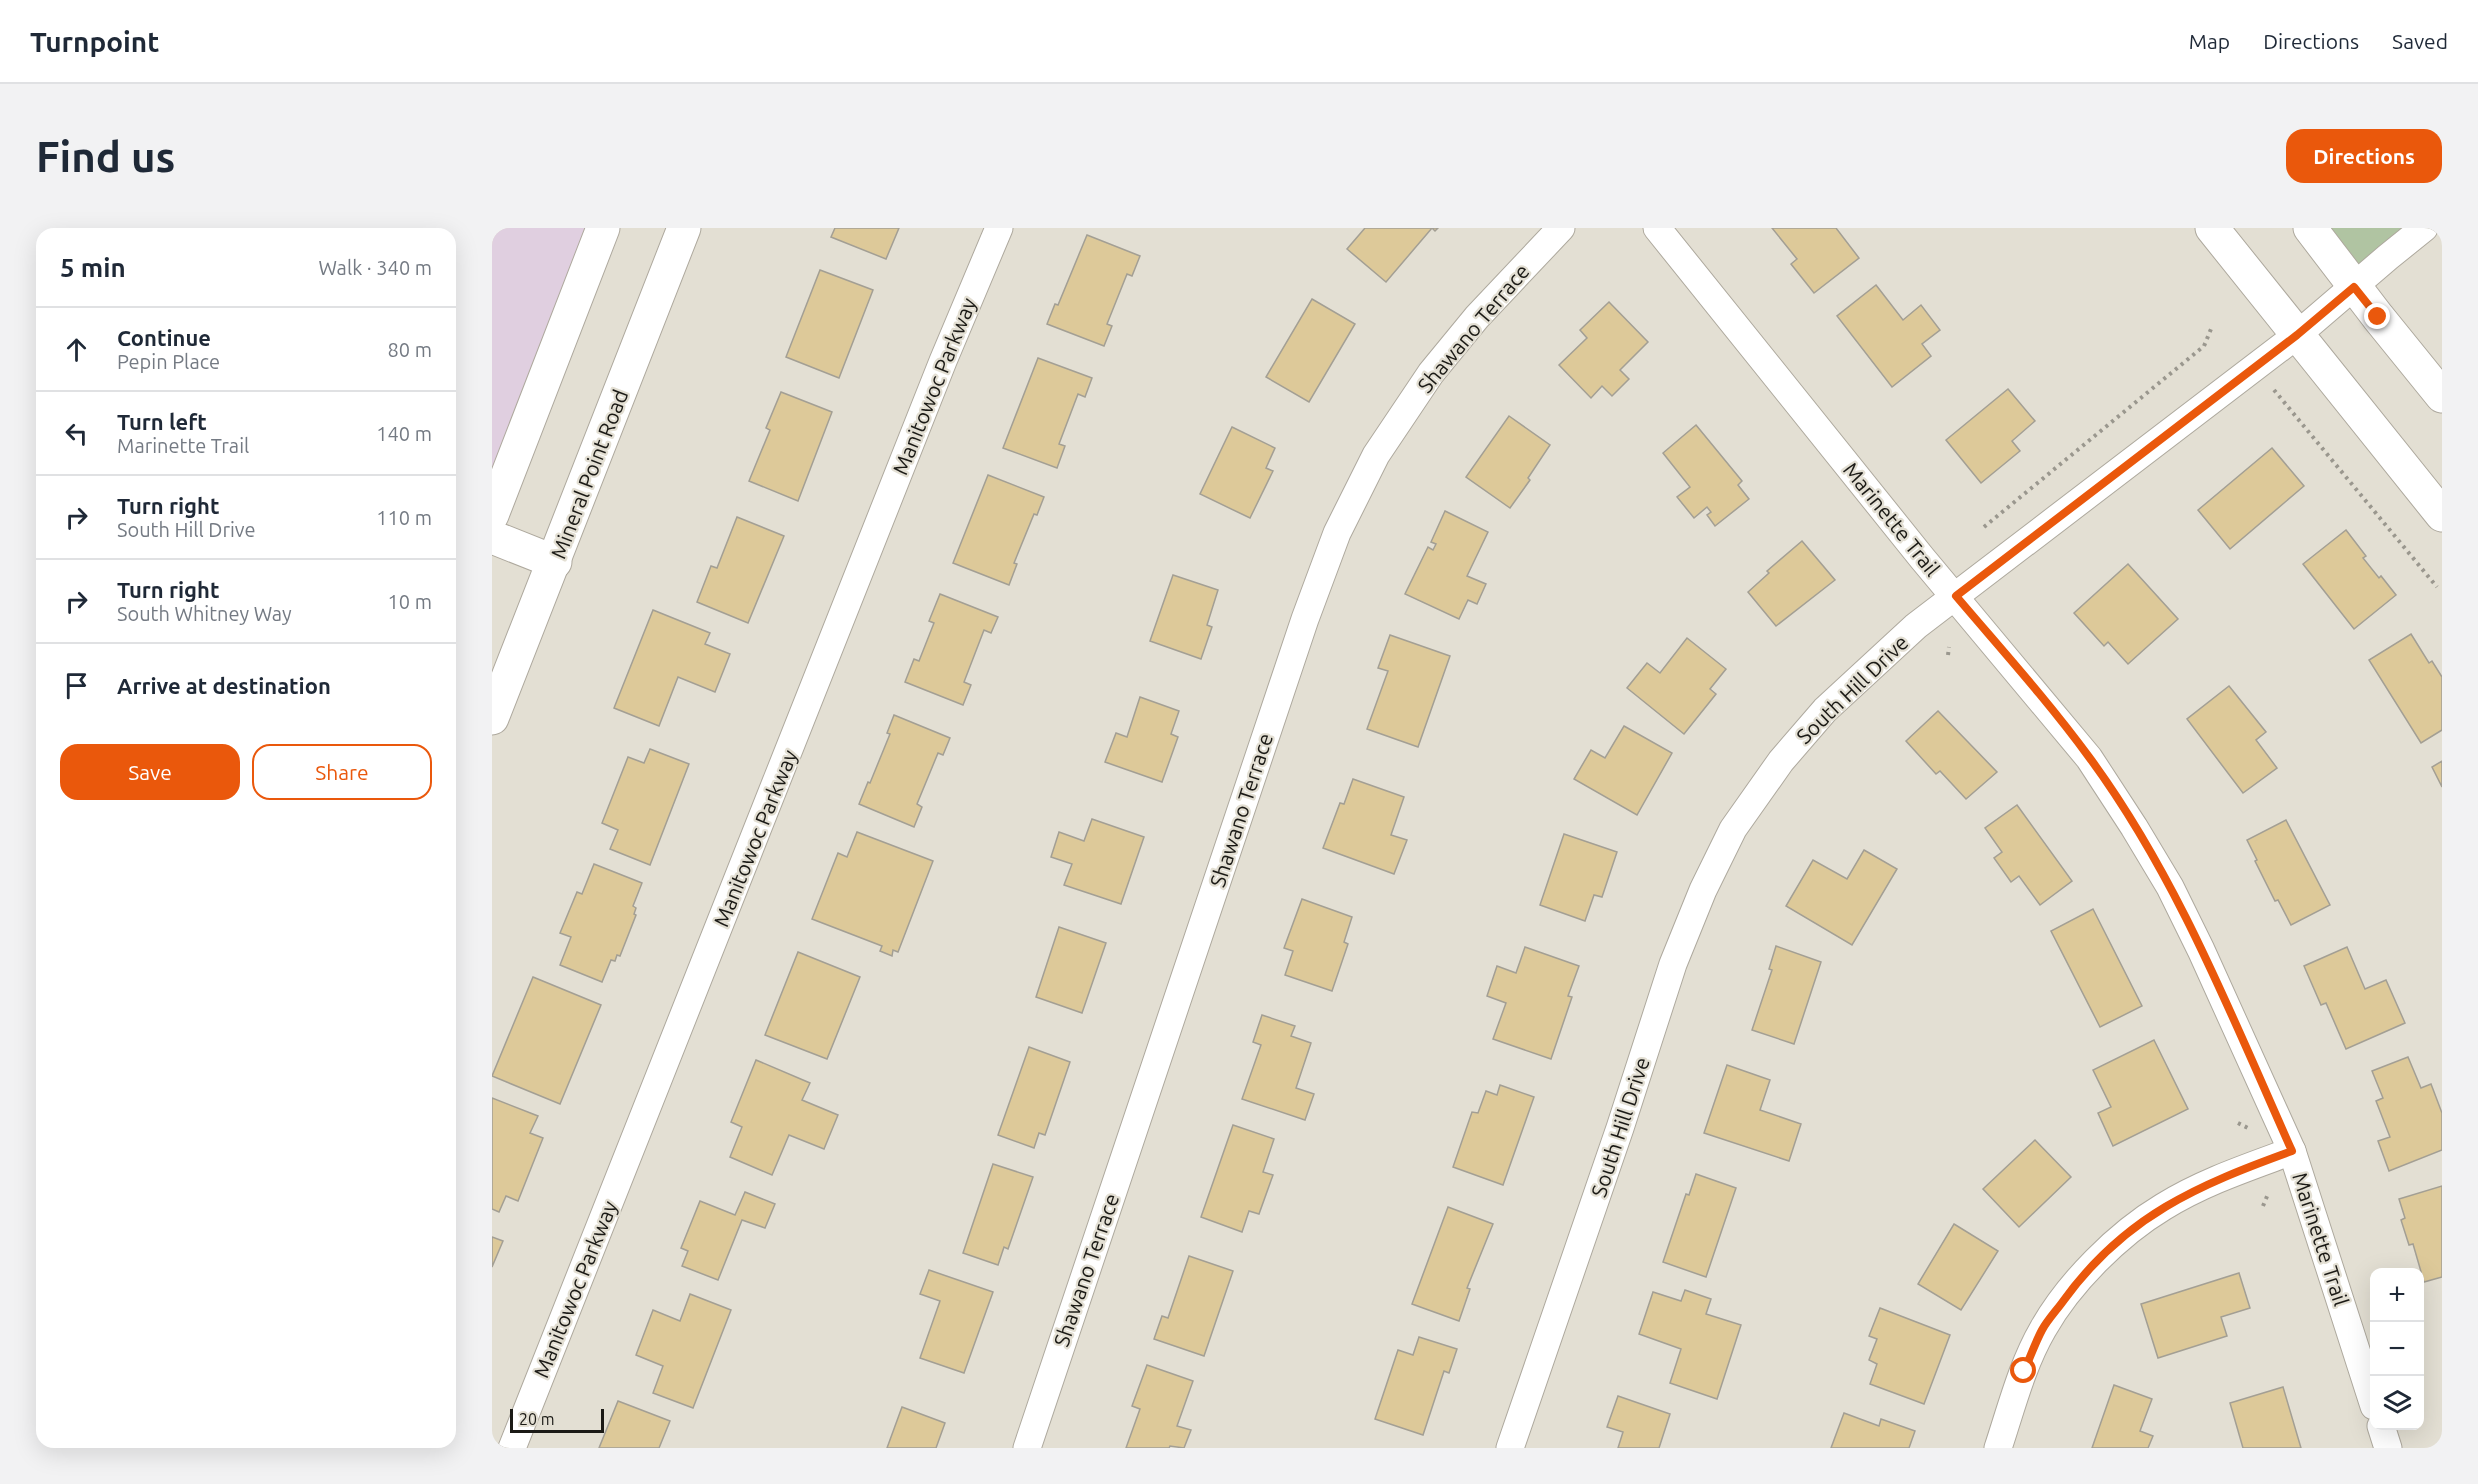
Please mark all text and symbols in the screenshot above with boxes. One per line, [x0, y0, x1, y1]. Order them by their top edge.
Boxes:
text: Turnpoint [30, 26, 159, 57]
text: Map [2189, 29, 2230, 53]
text: Directions [2263, 29, 2359, 53]
text: Saved [2392, 29, 2448, 53]
button: Directions [2286, 129, 2442, 183]
text: Find us [36, 133, 175, 180]
text: 5 min [60, 253, 126, 282]
text: Walk · 340 m [319, 256, 432, 279]
street label: Shawano Terrace [1412, 259, 1534, 397]
street label: Manitowoc Parkway [888, 294, 980, 478]
route end [2364, 303, 2390, 329]
text: Continue [117, 325, 211, 350]
icon: ahead [60, 333, 93, 366]
text: 80 m [388, 338, 432, 361]
text: Pepin Place [117, 350, 220, 373]
street label: Mineral Point Road [546, 386, 632, 562]
text: Turn left [117, 409, 207, 434]
icon: left [60, 417, 93, 450]
text: 140 m [376, 422, 432, 445]
text: Marinette Trail [117, 434, 249, 457]
street label: Marinette Trail [1839, 457, 1945, 581]
text: Turn right [117, 493, 219, 518]
icon: right [60, 501, 93, 534]
text: 110 m [376, 506, 432, 529]
text: South Hill Drive [117, 518, 256, 541]
text: Turn right [117, 577, 219, 602]
icon: right [60, 585, 93, 618]
text: 10 m [388, 590, 432, 613]
text: South Whitney Way [117, 602, 292, 625]
street label: South Hill Drive [1791, 630, 1913, 748]
icon: arrive [60, 669, 93, 702]
text: Arrive at destination [117, 673, 331, 698]
street label: Shawano Terrace [1205, 730, 1277, 890]
button: Save [60, 744, 240, 800]
button: Share [252, 744, 432, 800]
street label: Manitowoc Parkway [709, 746, 801, 930]
street label: South Hill Drive [1586, 1054, 1654, 1200]
street label: Marinette Trail [2288, 1169, 2354, 1309]
street label: Shawano Terrace [1049, 1190, 1123, 1350]
street label: Manitowoc Parkway [529, 1197, 621, 1381]
map controls [2370, 1268, 2424, 1430]
button: + [2370, 1268, 2424, 1322]
button: − [2370, 1322, 2424, 1376]
route start [2010, 1357, 2036, 1383]
button: layers [2370, 1376, 2424, 1430]
scale bar [510, 1406, 604, 1434]
text: 20 m [519, 1410, 555, 1428]

